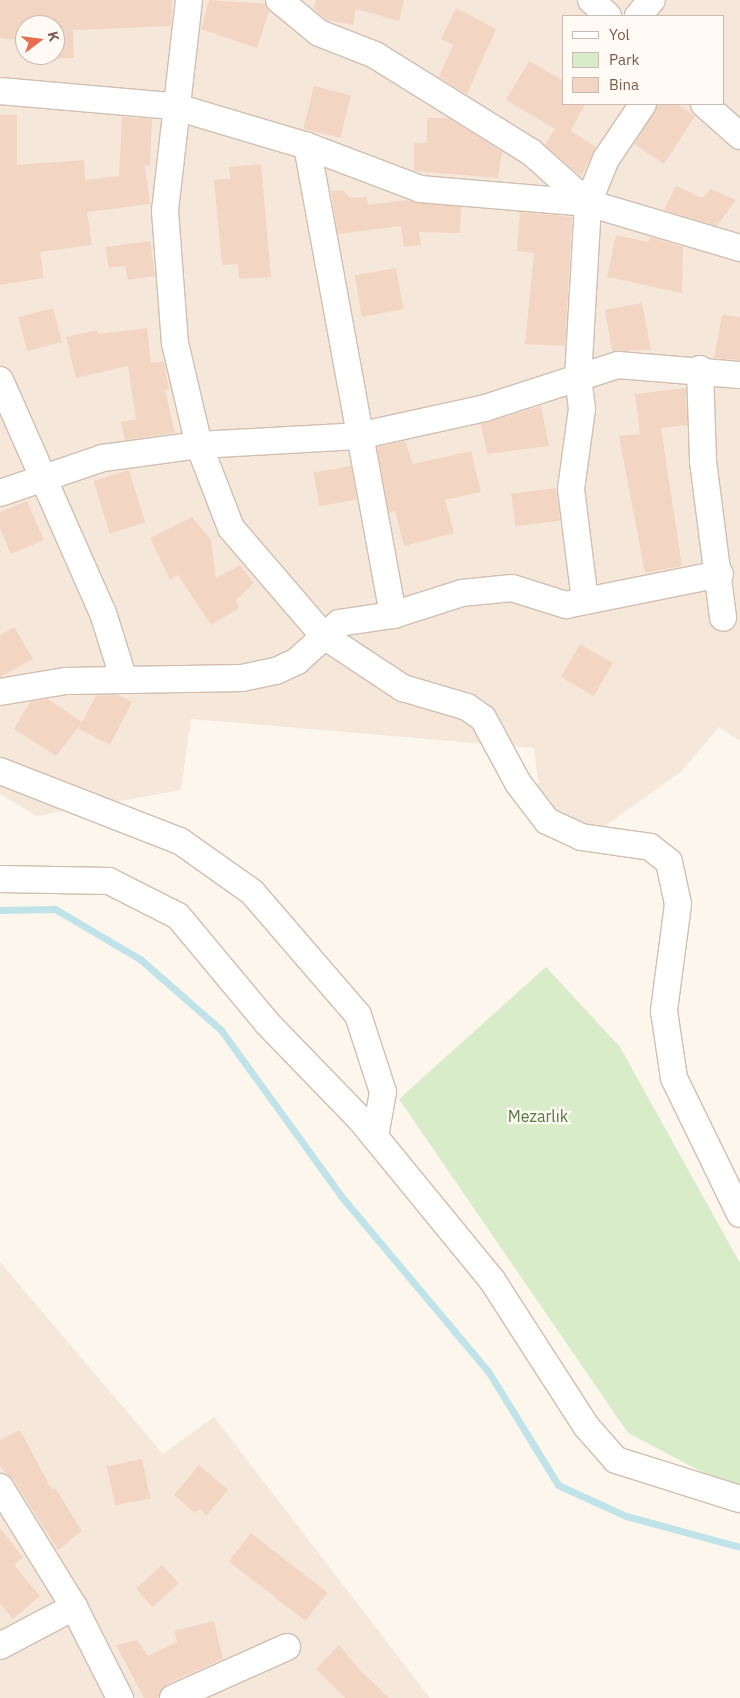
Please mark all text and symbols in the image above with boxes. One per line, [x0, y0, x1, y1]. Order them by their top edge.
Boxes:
north arrow [15, 15, 65, 65]
legend [562, 15, 725, 105]
text: Yol [609, 25, 630, 44]
text: K [44, 29, 63, 43]
text: Park [609, 50, 639, 69]
text: Bina [609, 75, 639, 94]
park label: Mezarlık [508, 1106, 568, 1126]

